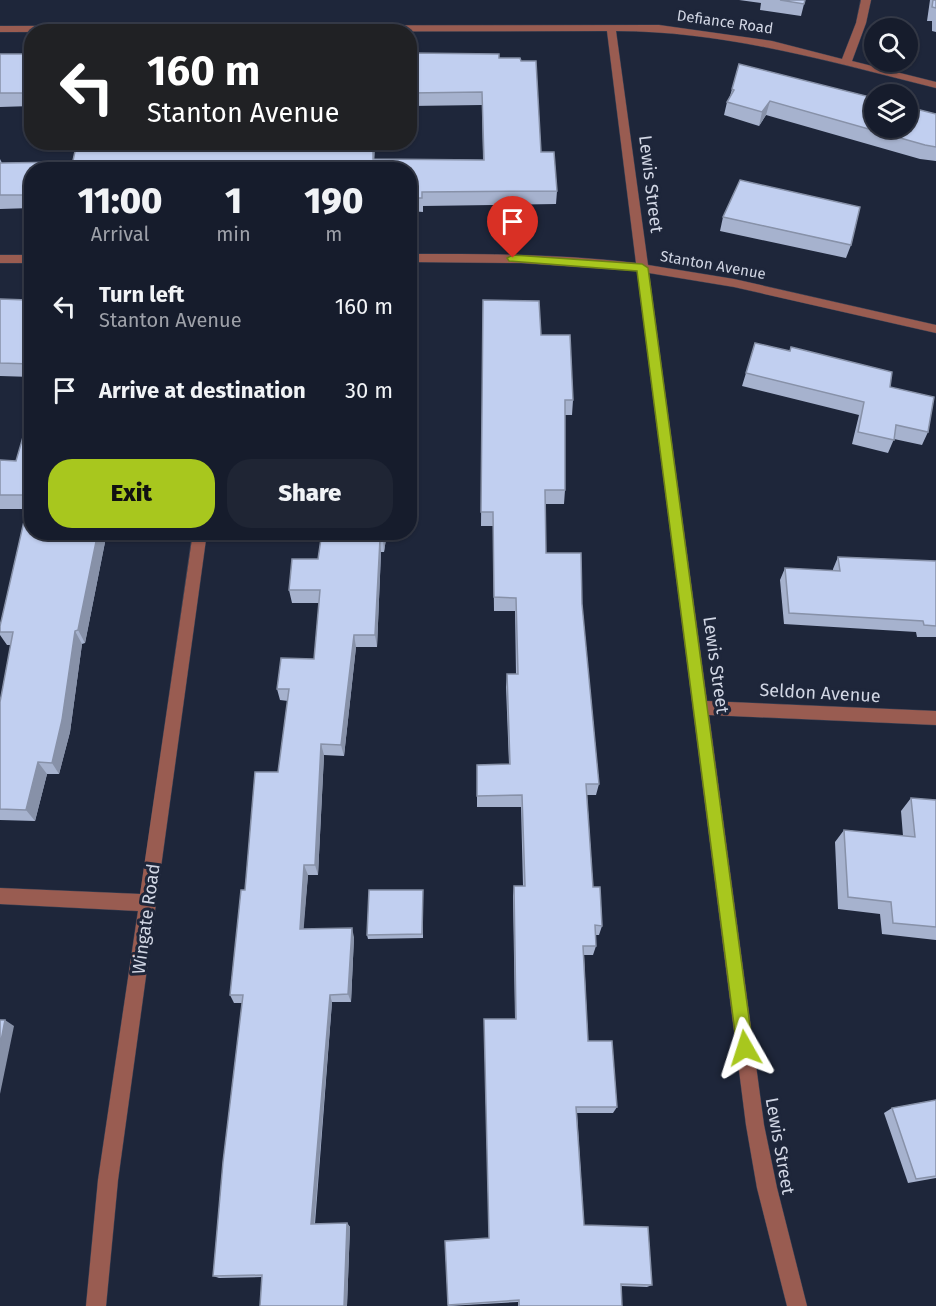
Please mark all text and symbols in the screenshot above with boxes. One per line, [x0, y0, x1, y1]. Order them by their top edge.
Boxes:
street label: Defiance Road [676, 6, 774, 38]
map controls [864, 18, 918, 138]
button: search [864, 18, 918, 72]
text: 160 m [147, 46, 260, 96]
icon: left [48, 48, 126, 126]
button: layers [864, 84, 918, 138]
text: Stanton Avenue [147, 97, 339, 129]
street label: Lewis Street [634, 134, 668, 235]
text: 11:00 [78, 179, 162, 223]
text: 1 [225, 179, 242, 223]
text: 190 [304, 179, 363, 223]
pin [487, 196, 538, 258]
icon: arrive [496, 205, 529, 238]
text: Arrival [91, 222, 149, 246]
text: min [216, 222, 251, 246]
text: m [325, 222, 342, 246]
street label: Stanton Avenue [659, 247, 767, 283]
text: Turn left [99, 281, 184, 308]
icon: left [48, 290, 81, 323]
text: 160 m [335, 293, 393, 320]
text: Stanton Avenue [99, 308, 242, 332]
icon: arrive [48, 374, 81, 407]
text: Arrive at destination [99, 377, 306, 404]
text: 30 m [345, 377, 393, 404]
button: Exit [48, 459, 215, 528]
button: Share [227, 459, 393, 528]
street label: Lewis Street [698, 615, 734, 716]
street label: Seldon Avenue [759, 679, 881, 707]
street label: Wingate Road [127, 862, 165, 976]
position arrow [713, 1016, 777, 1080]
street label: Lewis Street [761, 1096, 799, 1197]

